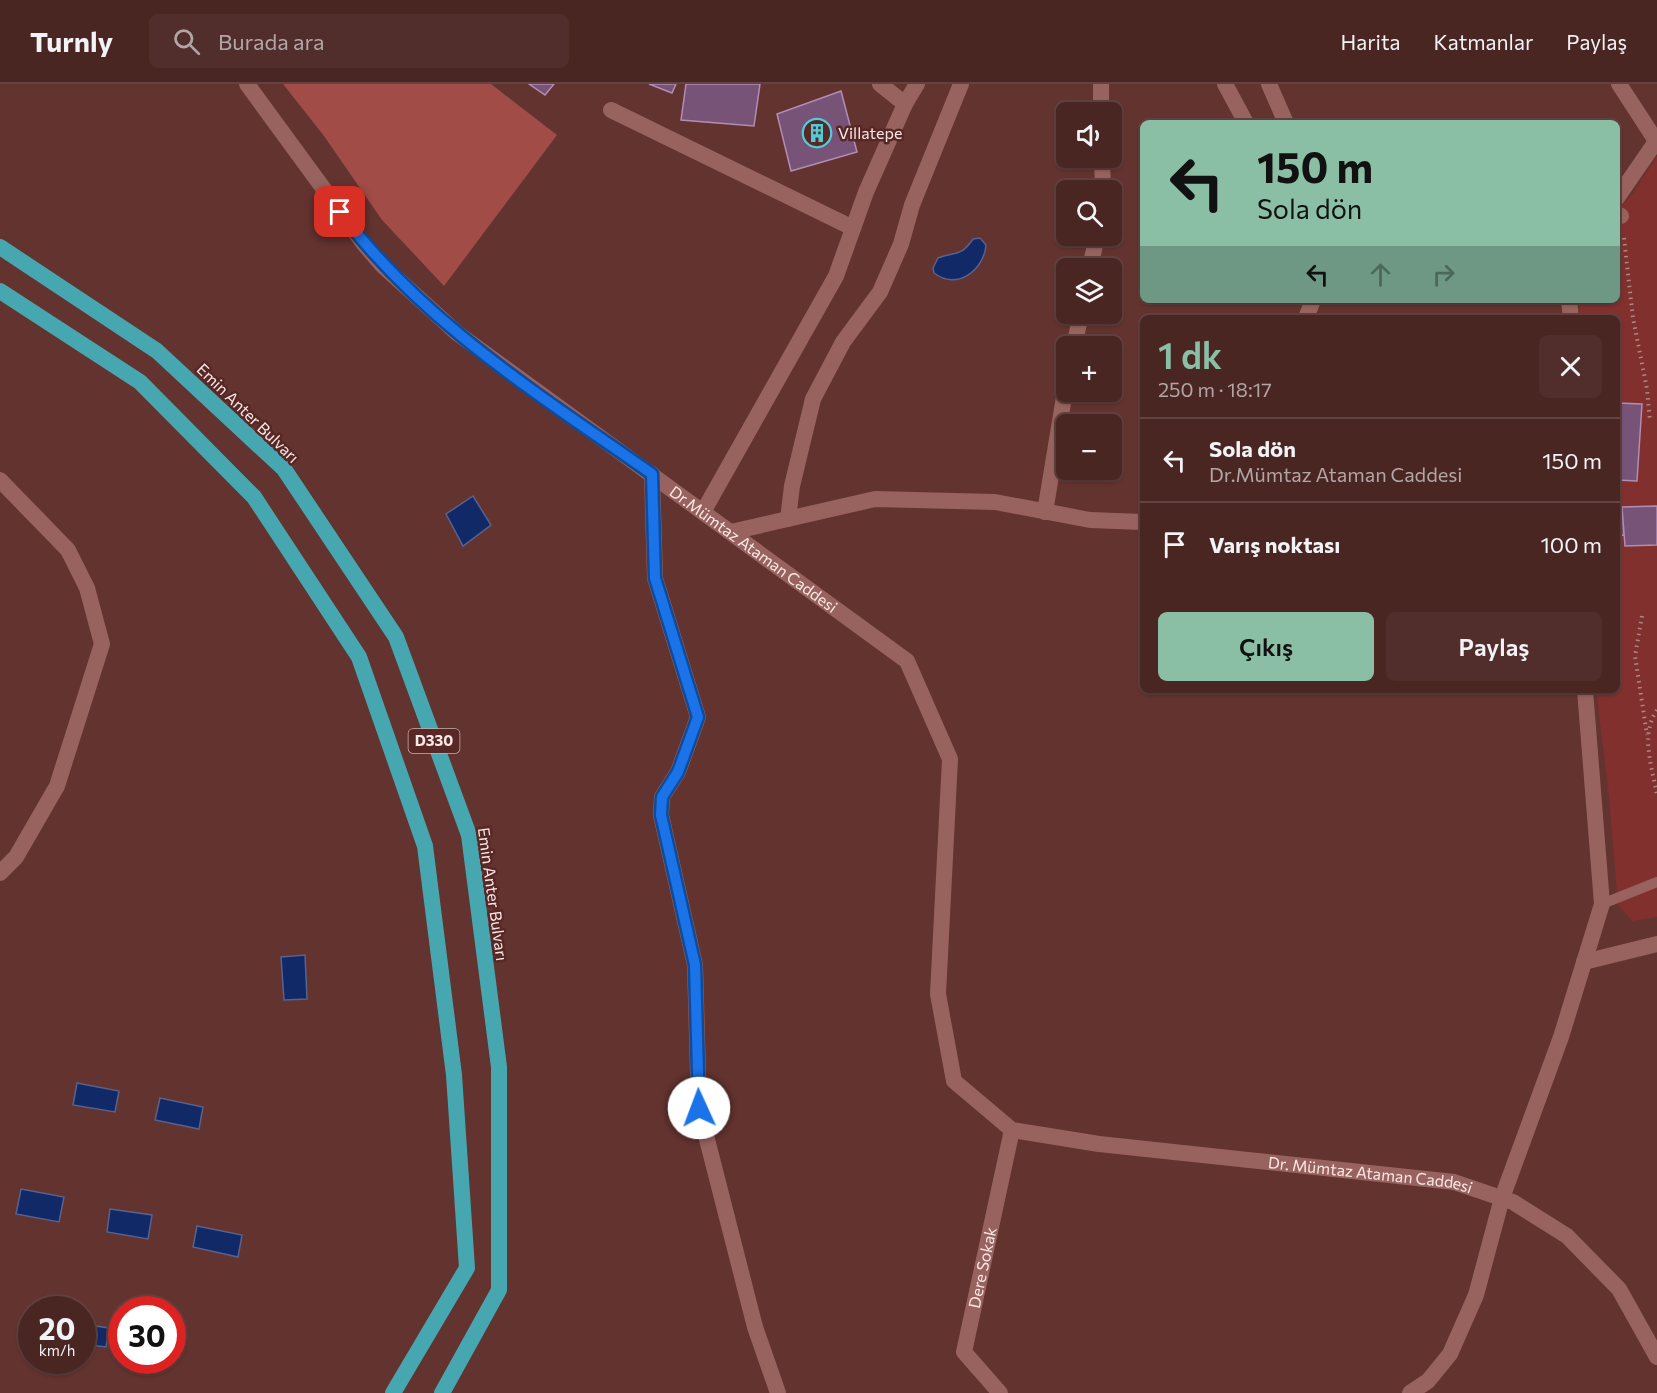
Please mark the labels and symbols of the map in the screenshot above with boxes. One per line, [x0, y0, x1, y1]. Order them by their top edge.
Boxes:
building icon: Villatepe [801, 117, 833, 149]
place label: Villatepe [838, 123, 902, 142]
pin [314, 186, 365, 237]
street label: Emin Anter Bulvarı [193, 359, 303, 466]
street label: Dr.Mümtaz Ataman Caddesi [666, 481, 841, 616]
road number: D330 [408, 729, 460, 753]
street label: Emin Anter Bulvarı [475, 826, 512, 962]
position arrow [667, 1076, 731, 1140]
street label: Dr. Mümtaz Ataman Caddesi [1267, 1152, 1475, 1197]
street label: Dere Sokak [964, 1225, 1000, 1310]
speed limit sign: 30 [108, 1296, 186, 1374]

